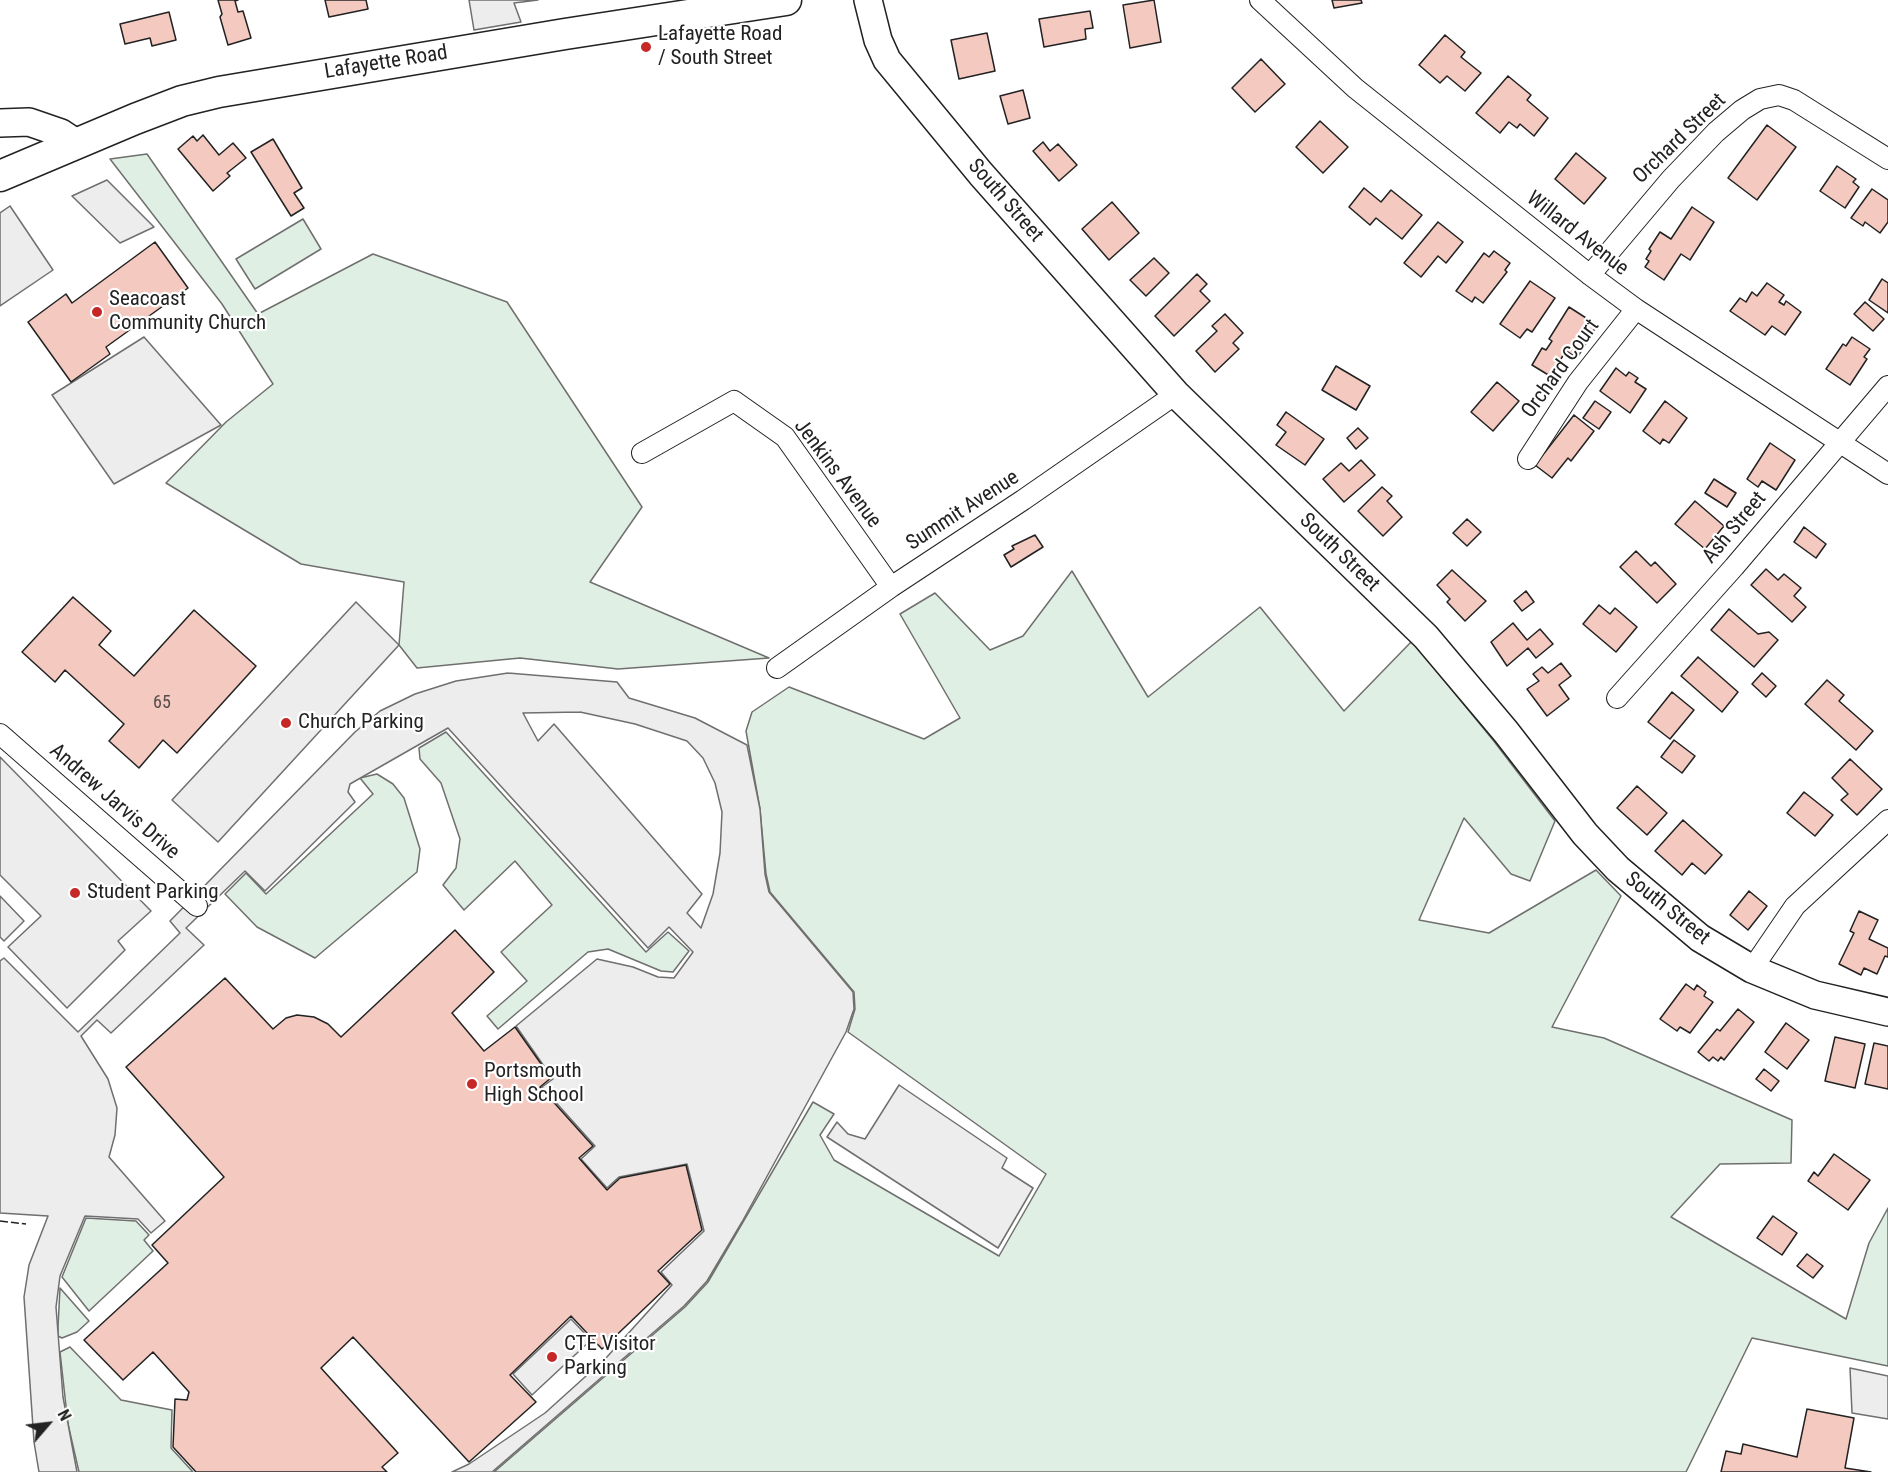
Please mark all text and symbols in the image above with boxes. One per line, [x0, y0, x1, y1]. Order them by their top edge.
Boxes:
place label: Lafayette Road / South Street [658, 22, 782, 72]
marker: Lafayette Road / South Street [639, 40, 653, 54]
street label: Lafayette Road [323, 41, 449, 85]
street label: Orchard Street [1628, 88, 1732, 190]
street label: South Street [962, 154, 1048, 248]
street label: Willard Avenue [1521, 186, 1633, 282]
place label: Seacoast Community Church [109, 287, 266, 337]
marker: Seacoast Community Church [90, 305, 104, 319]
street label: Orchard Court [1517, 315, 1605, 423]
street label: Jenkins Avenue [788, 415, 886, 533]
street label: Summit Avenue [902, 465, 1024, 557]
street label: Ash Street [1698, 487, 1772, 569]
street label: South Street [1294, 509, 1384, 597]
house number: 65 [153, 692, 171, 714]
place label: Church Parking [298, 710, 424, 736]
marker: Church Parking [279, 716, 293, 730]
street label: Andrew Jarvis Drive [44, 739, 184, 865]
street label: South Street [1619, 867, 1715, 951]
place label: Student Parking [87, 880, 219, 906]
marker: Student Parking [68, 886, 82, 900]
place label: Portsmouth High School [484, 1059, 584, 1109]
marker: Portsmouth High School [465, 1077, 479, 1091]
place label: CTE Visitor Parking [564, 1332, 656, 1382]
marker: CTE Visitor Parking [545, 1350, 559, 1364]
north arrow [18, 1394, 78, 1454]
text: N [54, 1407, 75, 1424]

